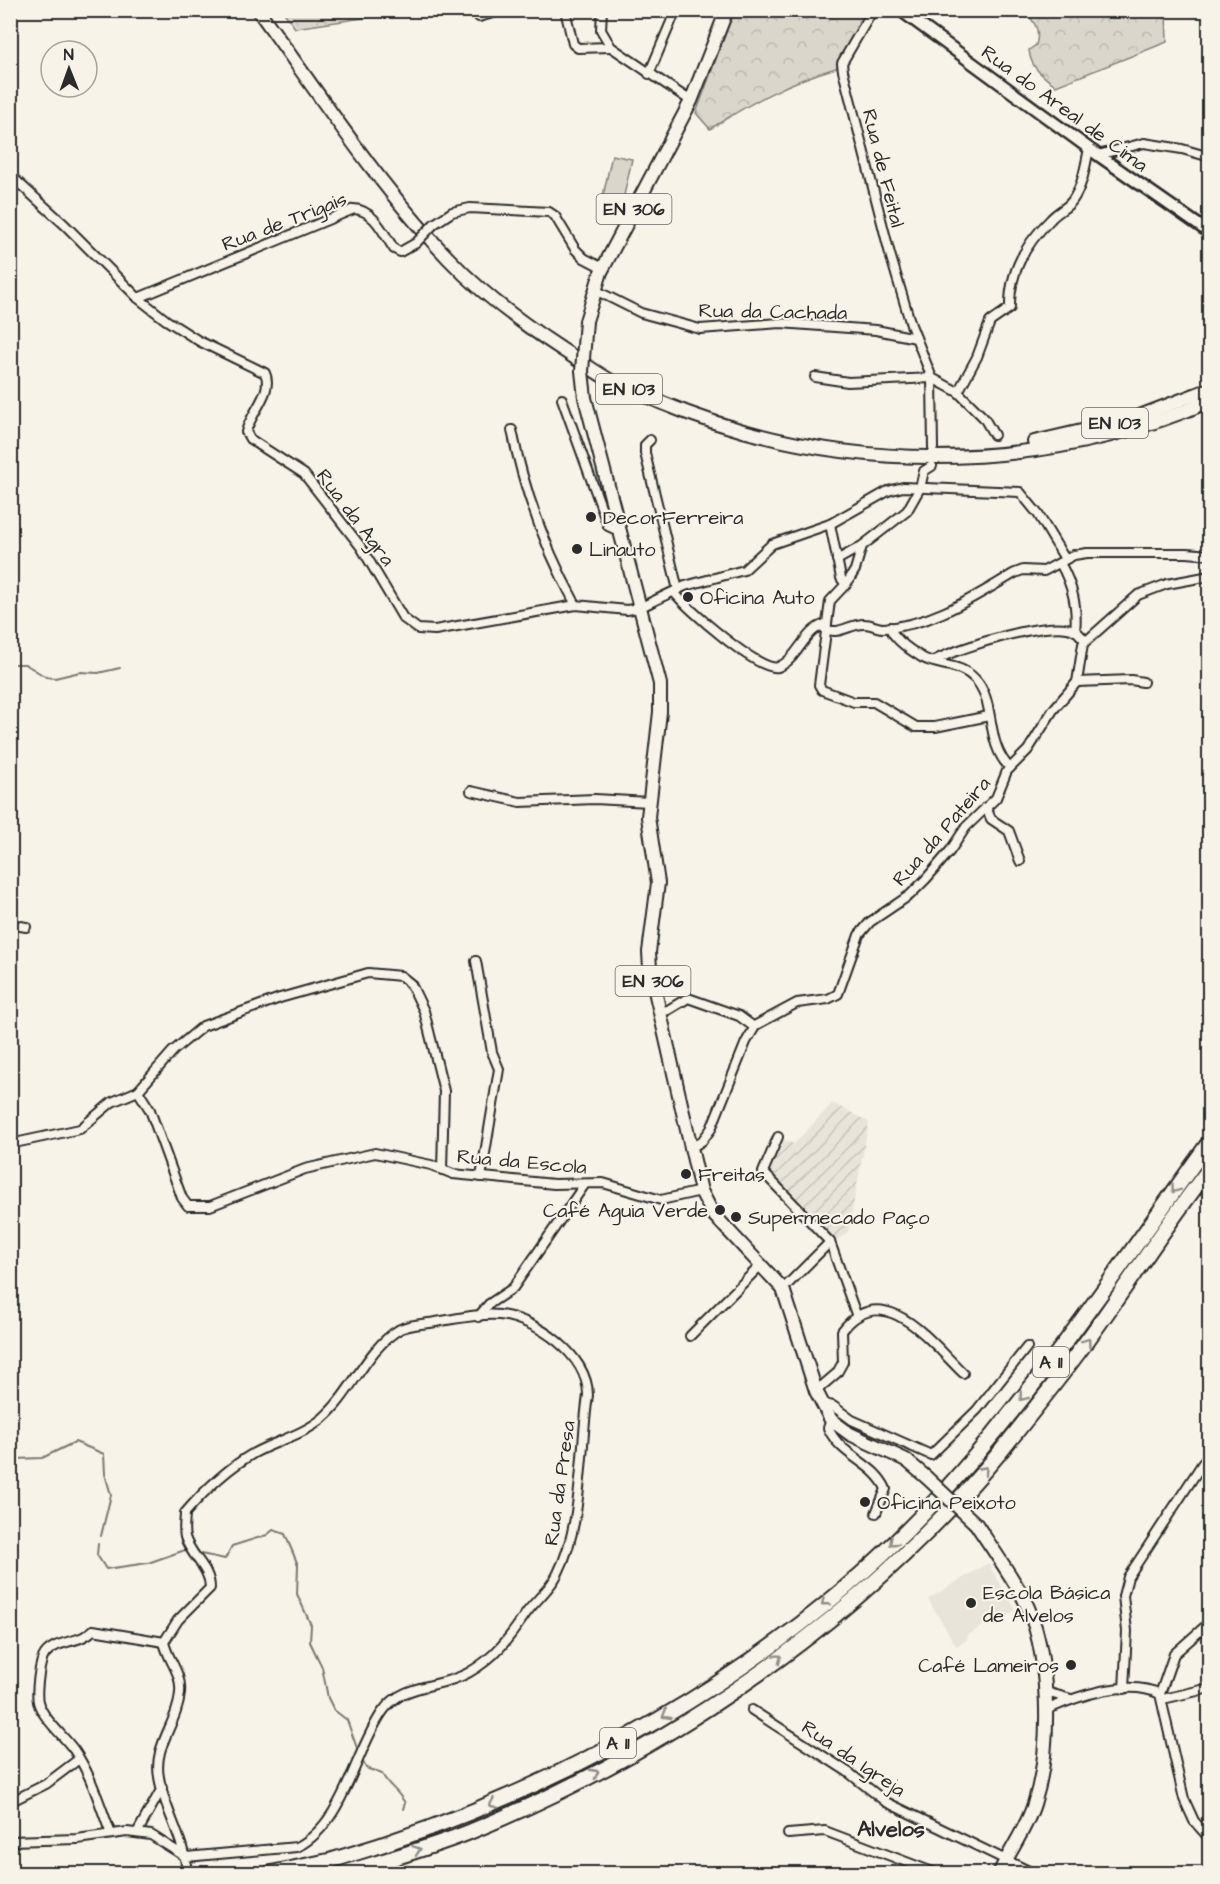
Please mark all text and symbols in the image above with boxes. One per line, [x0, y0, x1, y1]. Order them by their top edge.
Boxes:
north arrow [39, 39, 99, 99]
street label: Rua do Areal de Cima [975, 39, 1154, 179]
text: N [64, 44, 74, 66]
street label: Rua de Feital [855, 106, 911, 230]
street label: Rua de Trigais [218, 185, 351, 260]
road number: EN 306 [596, 194, 672, 224]
street label: Rua da Cachada [698, 297, 847, 327]
road number: EN 103 [596, 374, 662, 404]
road number: EN 103 [1082, 408, 1148, 438]
street label: Rua da Agra [309, 463, 401, 573]
place label: DecorFerreira [603, 504, 744, 532]
marker: DecorFerreira [584, 510, 598, 524]
place label: Linauto [589, 536, 656, 564]
marker: Linauto [570, 542, 584, 556]
place label: Oficina Auto [700, 584, 814, 612]
marker: Oficina Auto [681, 590, 695, 604]
street label: Rua da Pateira [886, 771, 997, 893]
road number: EN 306 [616, 966, 690, 996]
street label: Rua da Escola [456, 1142, 588, 1182]
place label: Freitas [698, 1161, 765, 1189]
marker: Freitas [679, 1167, 693, 1181]
one-way arrow [1172, 1182, 1183, 1193]
place label: Café Aguia Verde [543, 1197, 708, 1226]
marker: Café Aguia Verde [713, 1203, 727, 1217]
place label: Supermecado Paço [748, 1204, 930, 1232]
marker: Supermecado Paço [729, 1210, 743, 1224]
one-way arrow [1079, 1337, 1090, 1348]
road number: A 11 [1033, 1347, 1069, 1377]
one-way arrow [1020, 1390, 1031, 1401]
street label: Rua da Presa [537, 1419, 583, 1547]
one-way arrow [976, 1466, 987, 1477]
place label: Oficina Peixoto [877, 1489, 1016, 1517]
marker: Oficina Peixoto [858, 1495, 872, 1509]
one-way arrow [889, 1535, 900, 1546]
place label: Escola Básica de Alvelos [983, 1579, 1110, 1630]
one-way arrow [821, 1595, 832, 1606]
marker: Escola Básica de Alvelos [964, 1596, 978, 1610]
place label: Café Lameiros [918, 1652, 1059, 1680]
one-way arrow [771, 1654, 782, 1665]
marker: Café Lameiros [1064, 1658, 1078, 1672]
one-way arrow [662, 1707, 672, 1719]
street label: Rua da Igreja [795, 1714, 911, 1805]
road number: A 11 [600, 1728, 636, 1758]
one-way arrow [589, 1768, 600, 1780]
one-way arrow [488, 1797, 499, 1809]
district label: Alvelos [857, 1814, 925, 1845]
one-way arrow [411, 1845, 422, 1857]

